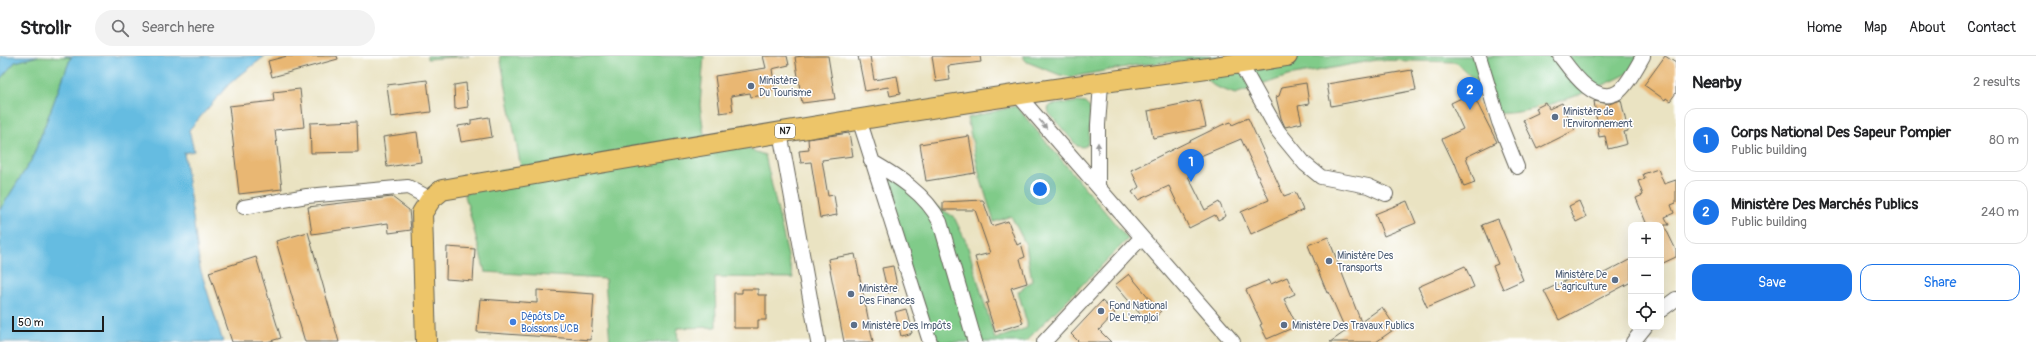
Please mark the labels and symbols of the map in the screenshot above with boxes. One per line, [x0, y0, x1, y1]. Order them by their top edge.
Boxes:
place label: Ministère Du Tourisme [759, 75, 811, 99]
pin: 2 [1457, 77, 1483, 110]
marker: Ministère Du Tourisme [746, 81, 756, 91]
place label: Ministère de l'Environnement [1563, 106, 1633, 130]
marker: Ministère de l'Environnement [1550, 112, 1560, 122]
one-way arrow [1038, 119, 1047, 129]
road number: N7 [775, 124, 795, 138]
one-way arrow [1095, 141, 1101, 154]
pin: 1 [1178, 149, 1204, 182]
your location [1030, 179, 1050, 199]
place label: Ministère Des Transports [1337, 250, 1394, 274]
marker: Ministère Des Transports [1324, 256, 1334, 266]
place label: Ministère De L'agriculture [1555, 269, 1607, 293]
marker: Ministère De L'agriculture [1610, 275, 1620, 285]
place label: Ministère Des Finances [859, 283, 915, 307]
marker: Ministère Des Finances [846, 289, 856, 299]
place label: Fond National De L'emploi [1109, 300, 1167, 324]
marker: Fond National De L'emploi [1096, 306, 1106, 316]
place label: Dépôts De Boissons UCB [521, 311, 579, 335]
scale bar [12, 314, 104, 333]
marker: Dépôts De Boissons UCB [508, 317, 518, 327]
marker: Ministère Des Impôts [849, 320, 859, 330]
place label: Ministère Des Impôts [862, 320, 951, 332]
marker: Ministère Des Travaux Publics [1279, 320, 1289, 330]
place label: Ministère Des Travaux Publics [1292, 320, 1415, 332]

